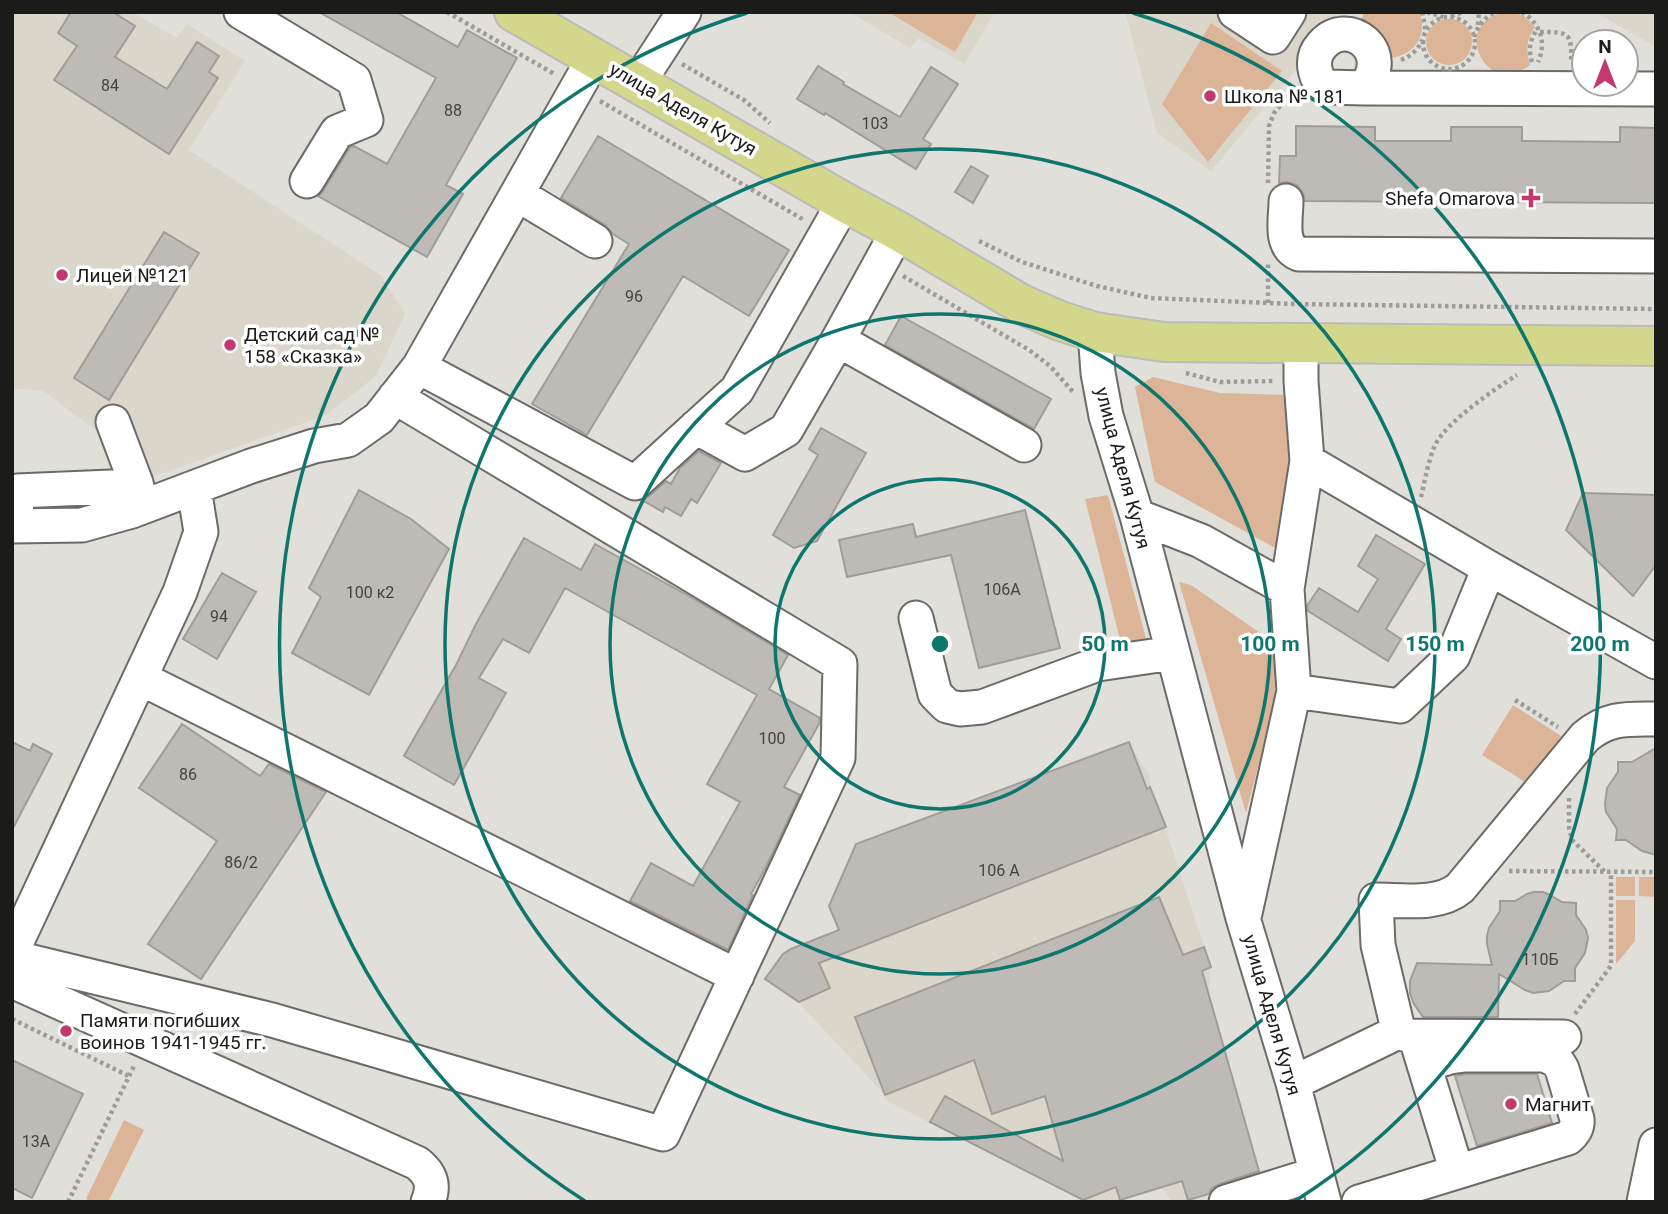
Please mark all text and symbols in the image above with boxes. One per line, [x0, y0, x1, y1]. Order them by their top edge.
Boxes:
north arrow [1570, 28, 1640, 98]
text: N [1598, 35, 1612, 58]
street label: улица Аделя Кутуя [605, 57, 761, 161]
house number: 84 [101, 76, 119, 95]
place label: Школа № 181 [1224, 85, 1345, 108]
marker: Школа № 181 [1202, 88, 1218, 104]
house number: 88 [444, 101, 462, 120]
house number: 103 [862, 114, 888, 133]
place label: Shefa Omarova [1385, 187, 1515, 210]
marker: Shefa Omarova [1521, 188, 1541, 208]
place label: Лицей №121 [76, 264, 189, 287]
marker: Лицей №121 [54, 267, 70, 283]
house number: 96 [625, 287, 643, 306]
place label: Детский сад № 158 «Сказка» [244, 323, 380, 368]
marker: Детский сад № 158 «Сказка» [222, 337, 238, 353]
street label: улица Аделя Кутуя [1090, 385, 1156, 551]
house number: 106А [983, 580, 1021, 599]
house number: 100 к2 [346, 583, 394, 602]
house number: 94 [210, 607, 228, 626]
centre of rings [928, 632, 952, 656]
text: 50 m [1081, 632, 1129, 656]
text: 100 m [1240, 632, 1300, 656]
text: 150 m [1405, 632, 1465, 656]
text: 200 m [1570, 632, 1630, 656]
house number: 100 [759, 729, 785, 748]
house number: 86 [179, 765, 197, 784]
house number: 86/2 [224, 853, 258, 872]
house number: 106 А [978, 861, 1020, 880]
street label: улица Аделя Кутуя [1238, 932, 1306, 1098]
house number: 110Б [1521, 950, 1559, 969]
place label: Памяти погибших воинов 1941-1945 гг. [80, 1009, 266, 1054]
marker: Памяти погибших воинов 1941-1945 гг. [58, 1023, 74, 1039]
place label: Магнит [1525, 1093, 1591, 1116]
marker: Магнит [1503, 1096, 1519, 1112]
house number: 13А [22, 1132, 51, 1151]

